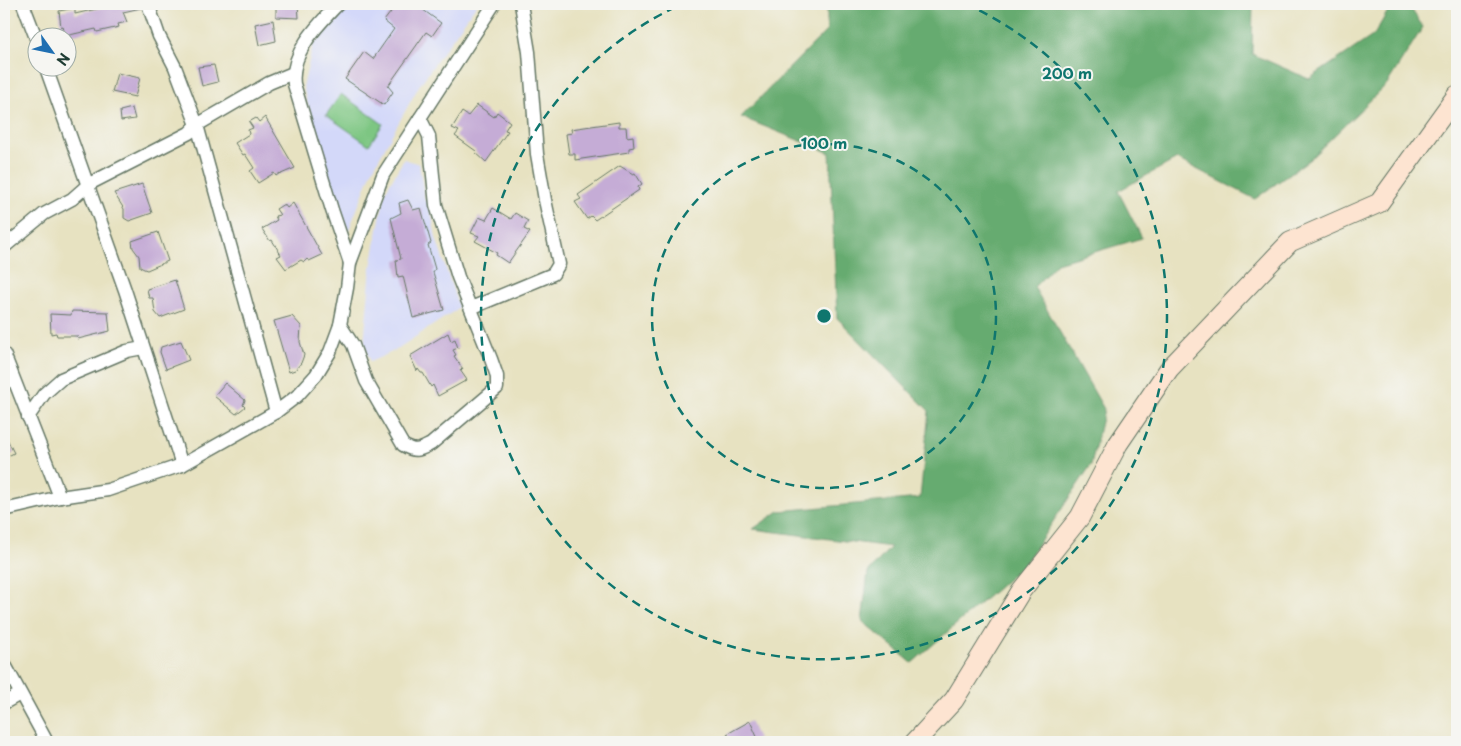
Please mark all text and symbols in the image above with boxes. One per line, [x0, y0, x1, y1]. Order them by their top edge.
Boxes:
north arrow [28, 28, 78, 78]
text: N [51, 49, 75, 70]
text: 200 m [1042, 61, 1092, 84]
text: 100 m [801, 131, 847, 154]
centre of rings [815, 307, 833, 325]

